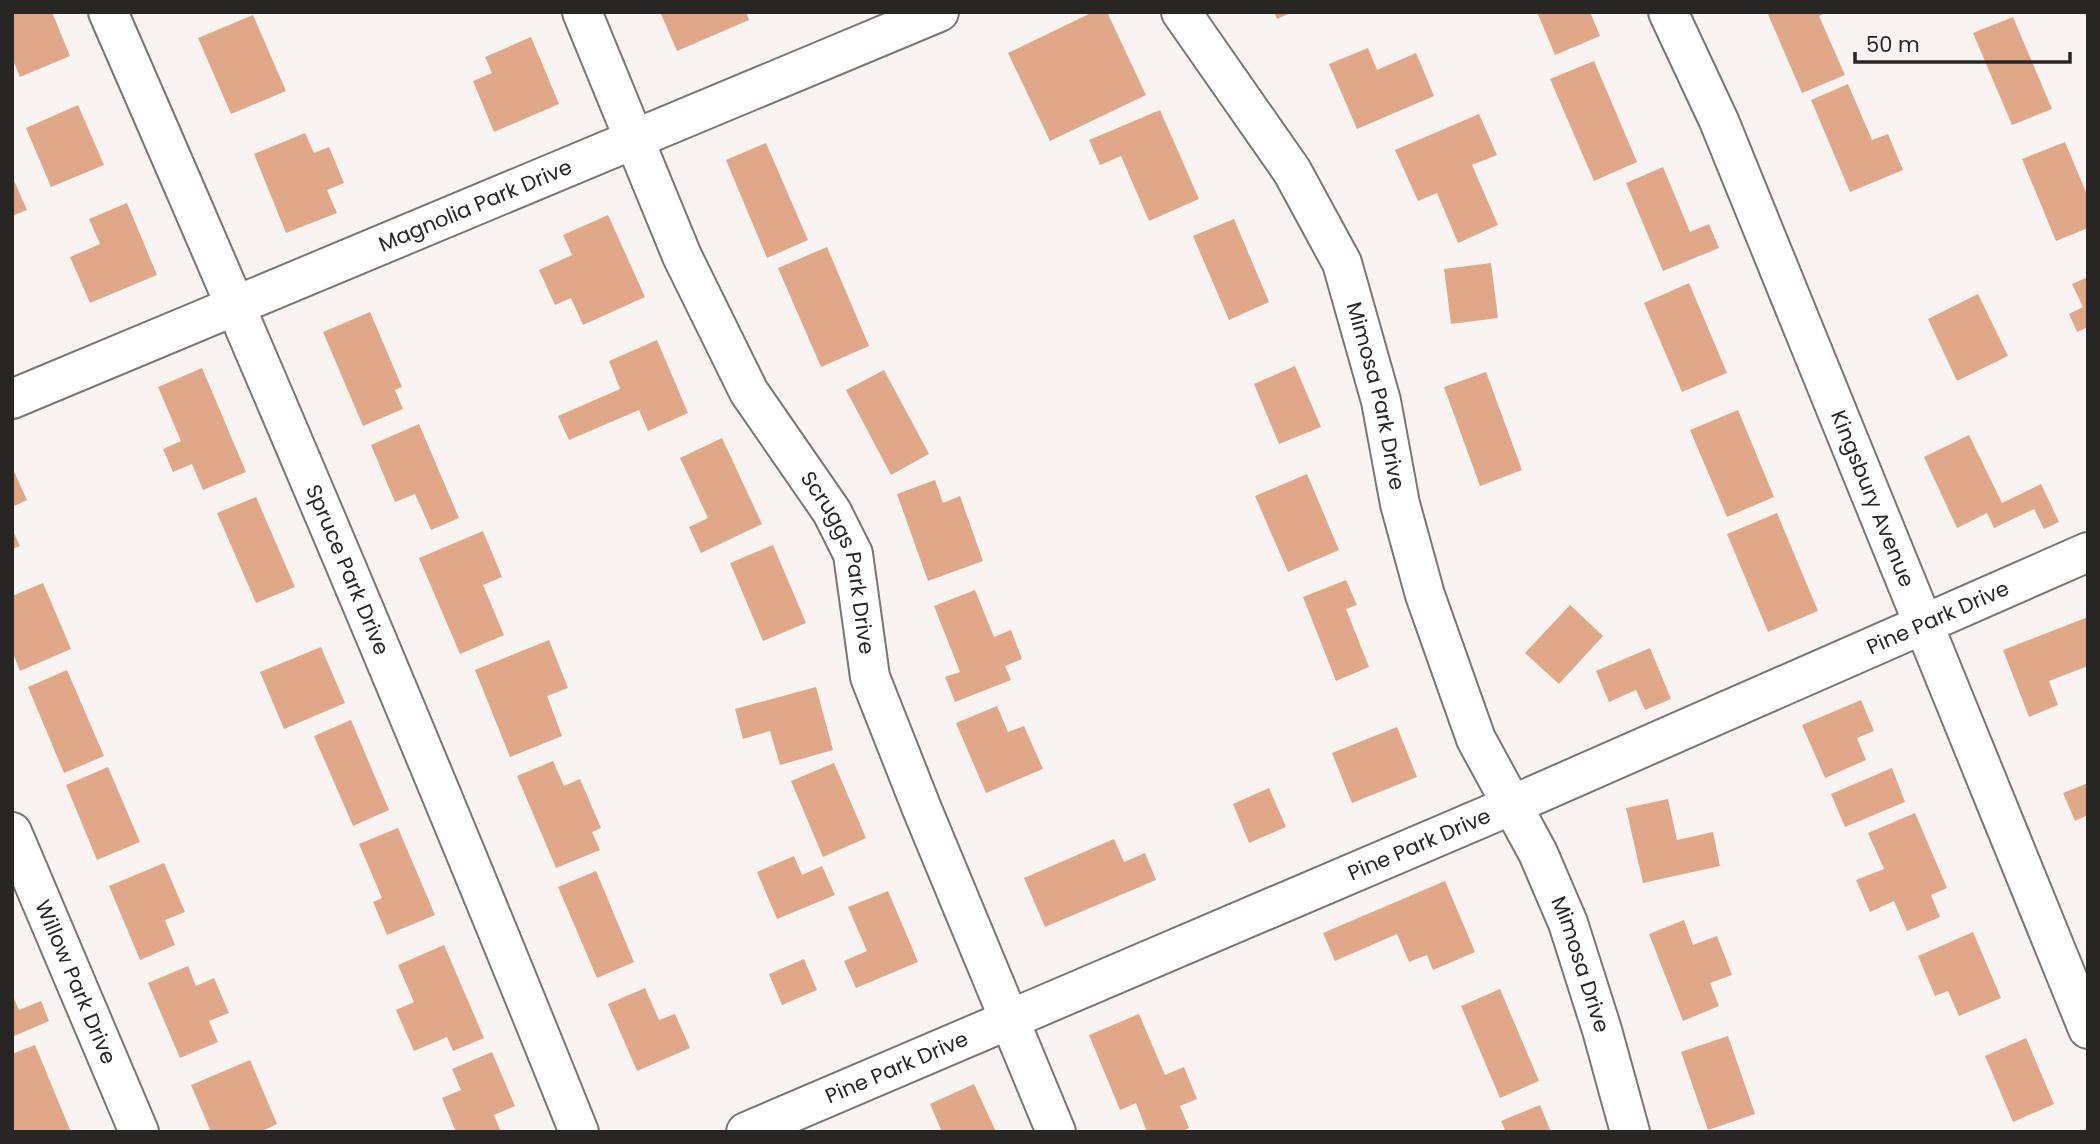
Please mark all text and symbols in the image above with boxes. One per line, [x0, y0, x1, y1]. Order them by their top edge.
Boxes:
scale bar [1855, 21, 2070, 65]
text: 50 m [1866, 30, 1920, 59]
street label: Magnolia Park Drive [374, 152, 576, 258]
street label: Mimosa Park Drive [1340, 299, 1412, 492]
street label: Kingsbury Avenue [1824, 406, 1922, 591]
street label: Scruggs Park Drive [794, 465, 882, 656]
street label: Spruce Park Drive [299, 480, 397, 659]
street label: Pine Park Drive [1862, 573, 2013, 661]
street label: Pine Park Drive [1343, 801, 1495, 887]
street label: Mimosa Drive [1544, 892, 1617, 1036]
street label: Willow Park Drive [28, 895, 124, 1068]
street label: Pine Park Drive [821, 1024, 973, 1110]

